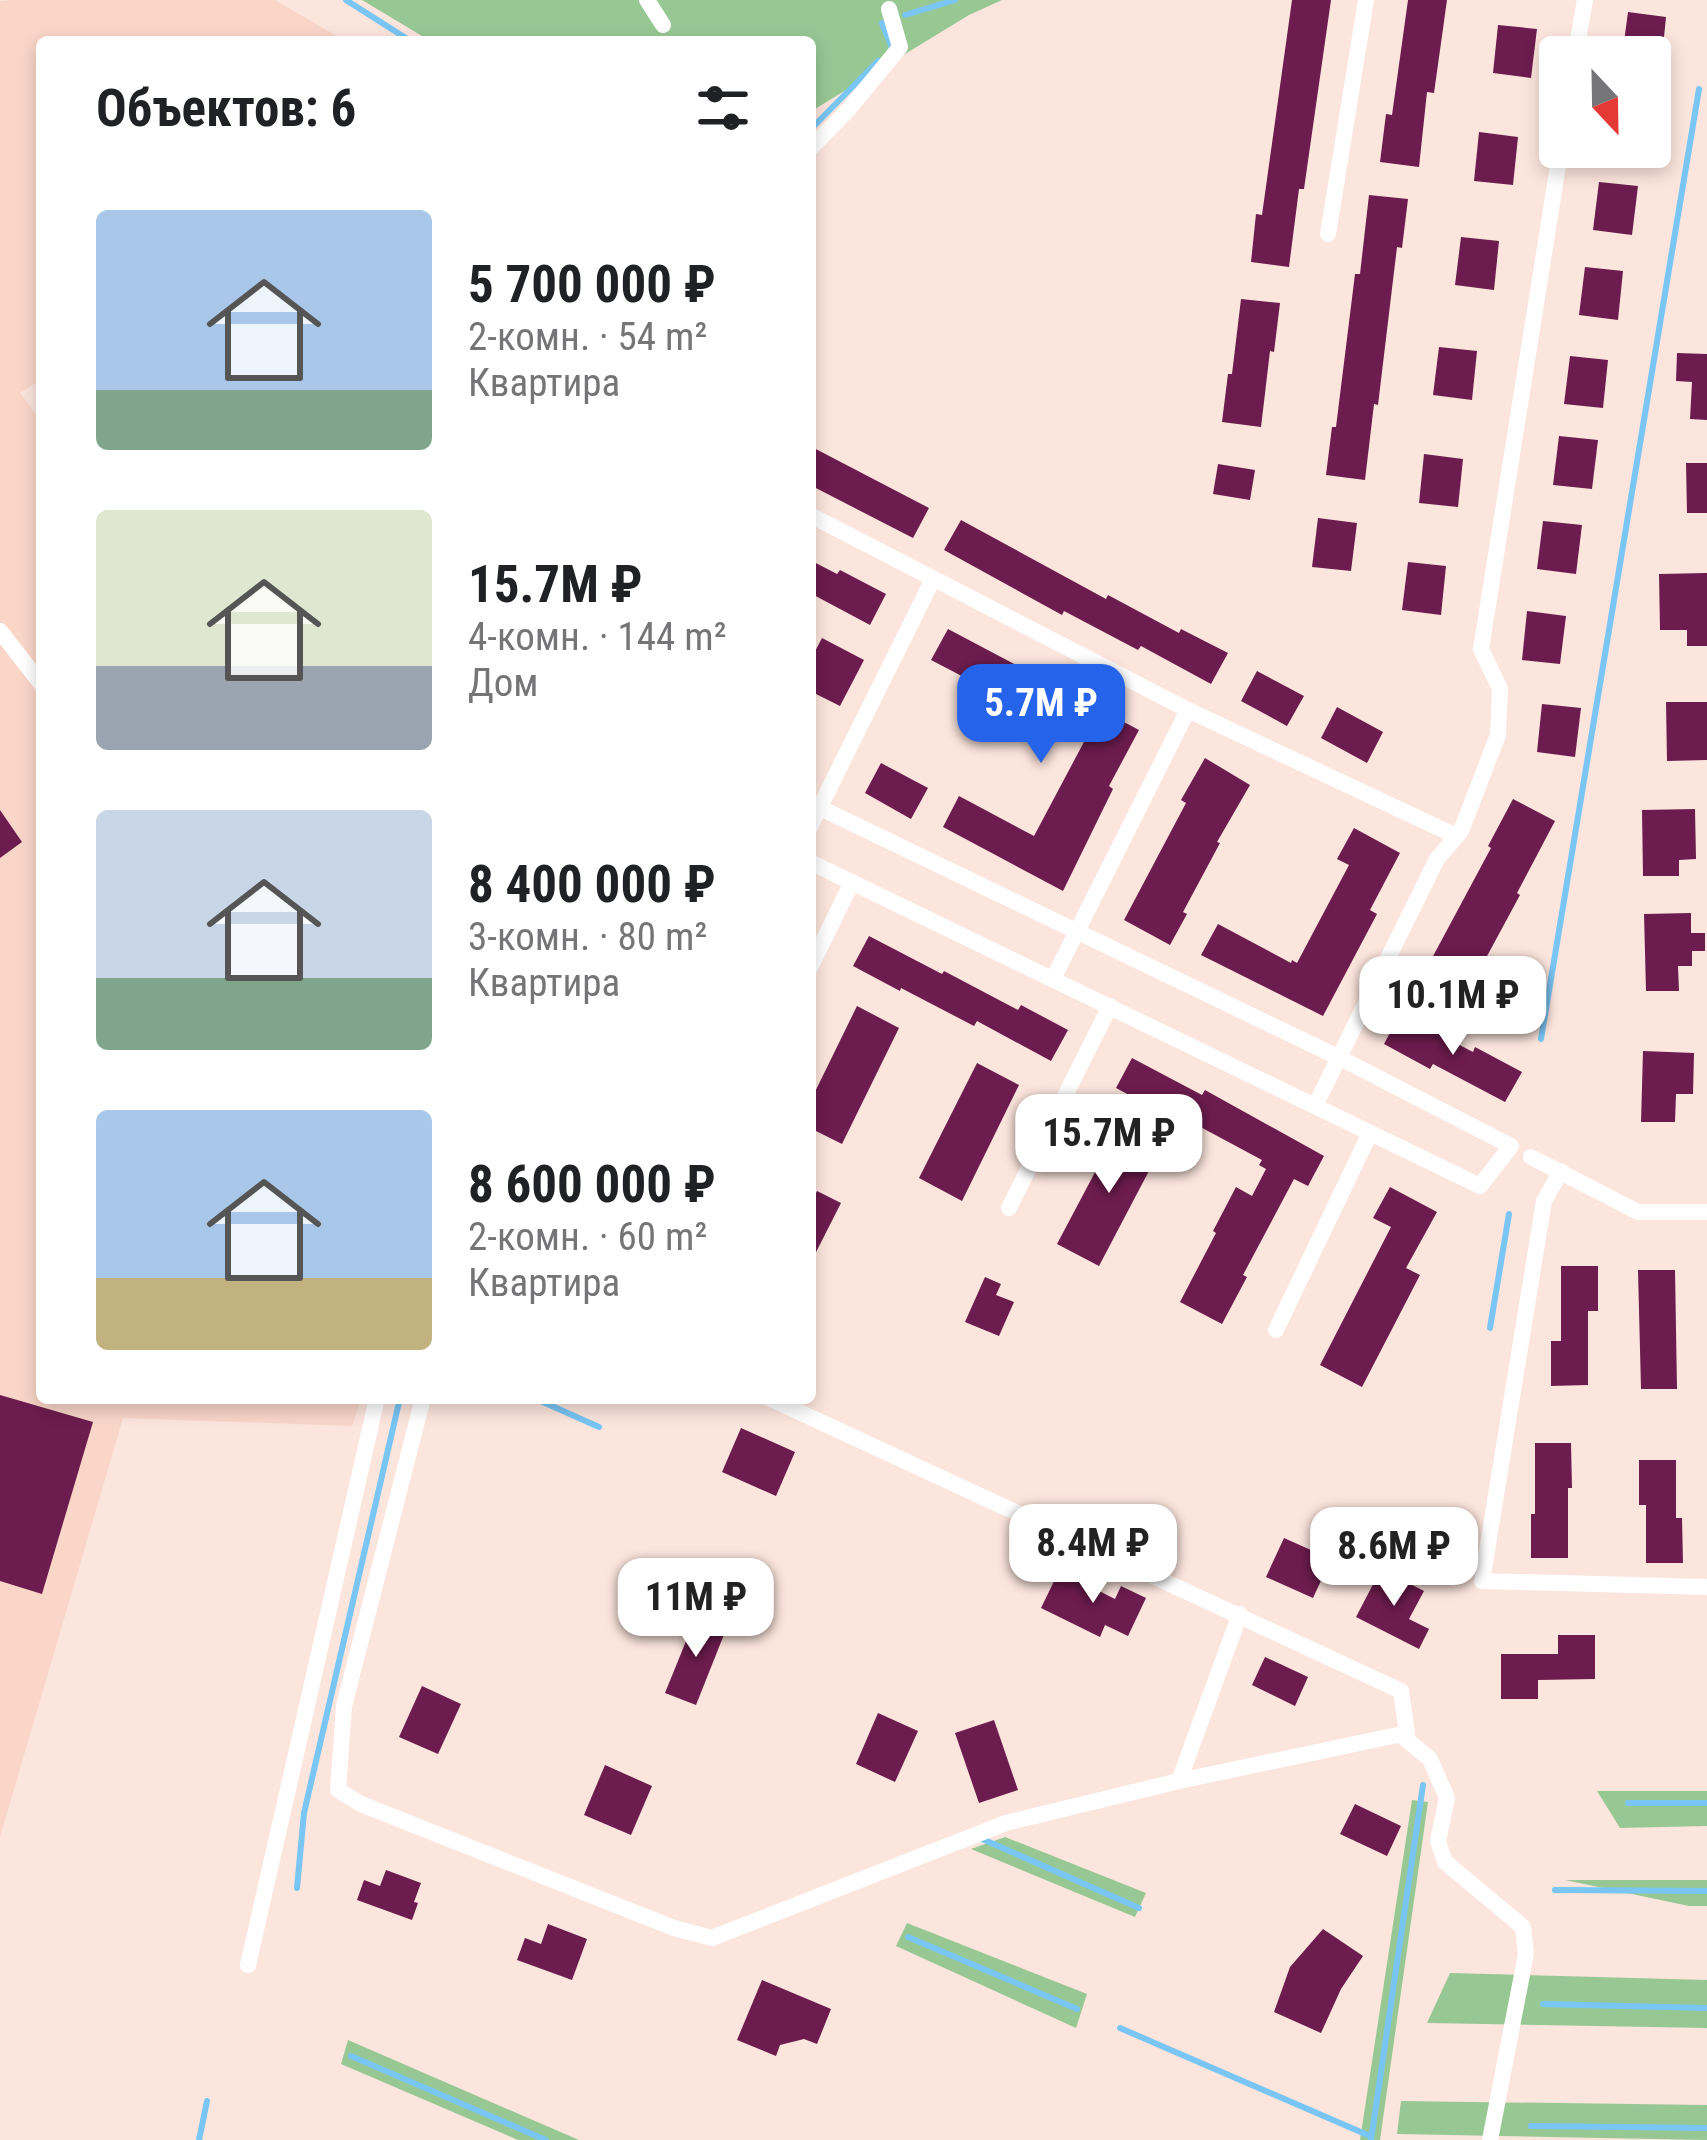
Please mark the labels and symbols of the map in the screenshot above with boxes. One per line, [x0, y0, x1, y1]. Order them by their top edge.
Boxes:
north arrow [1539, 36, 1671, 168]
pin: 5.7M ₽ [943, 664, 1139, 766]
pin: 10.1M ₽ [1342, 956, 1564, 1058]
pin: 15.7M ₽ [998, 1094, 1220, 1196]
pin: 8.4M ₽ [995, 1504, 1191, 1606]
pin: 8.6M ₽ [1296, 1507, 1492, 1609]
pin: 11M ₽ [612, 1558, 780, 1660]

